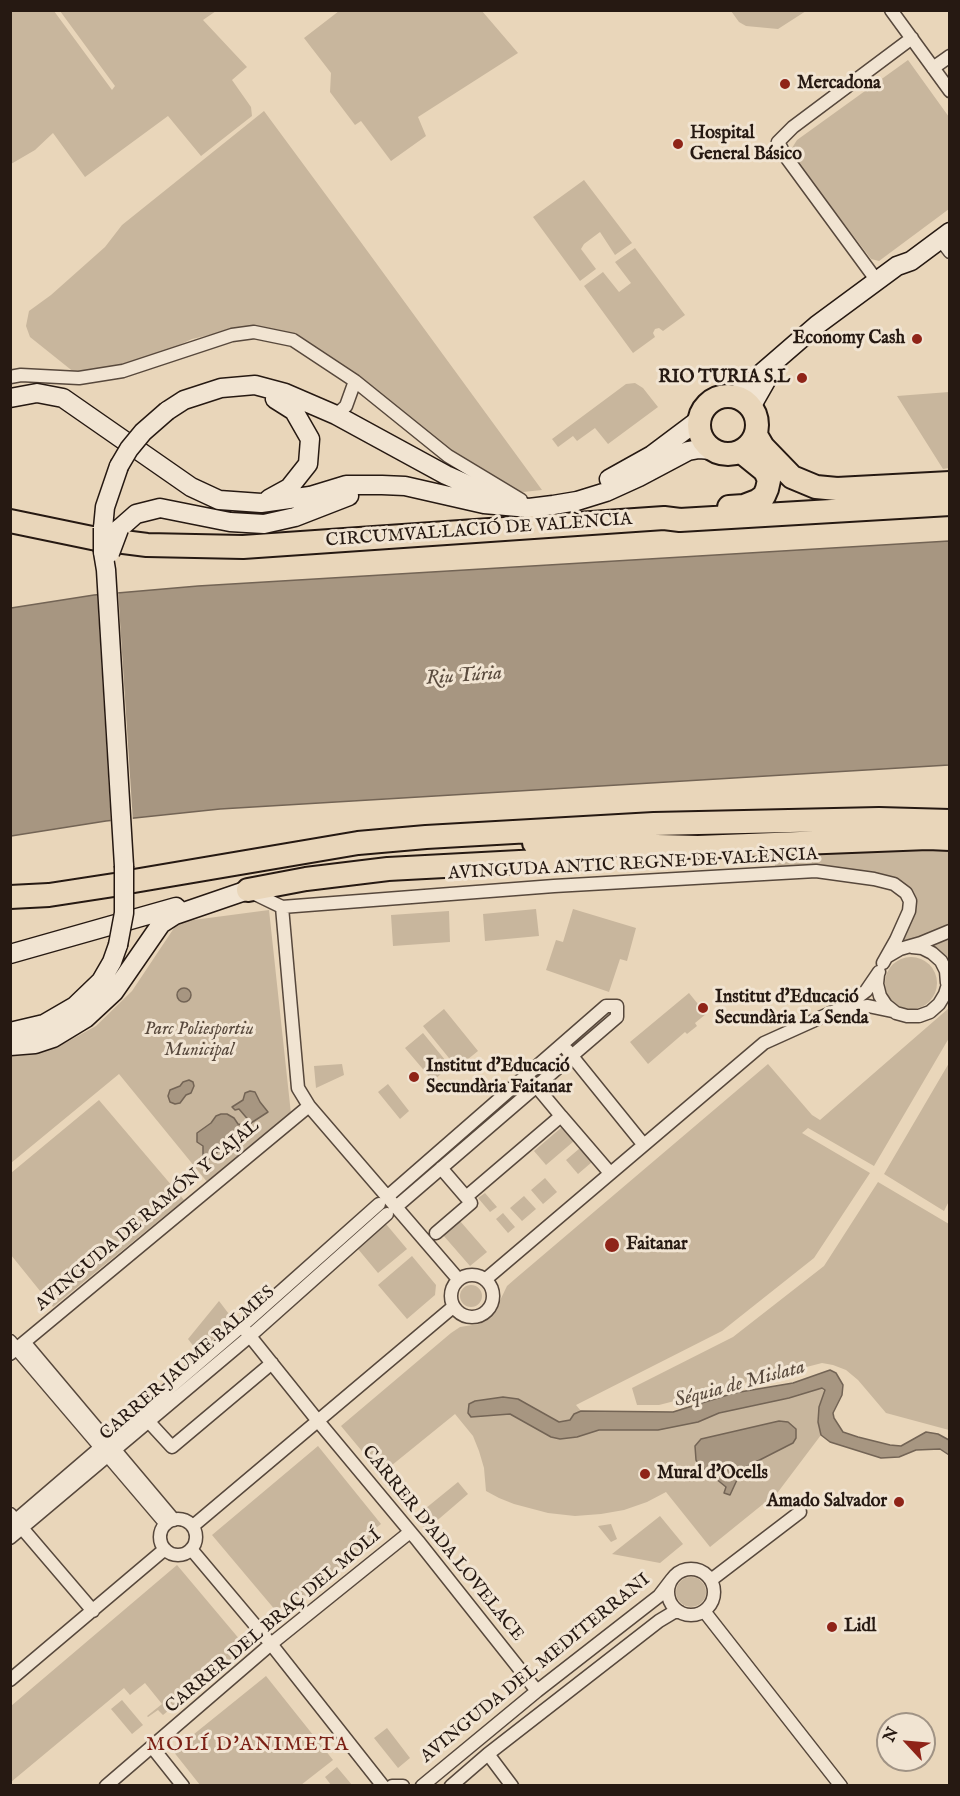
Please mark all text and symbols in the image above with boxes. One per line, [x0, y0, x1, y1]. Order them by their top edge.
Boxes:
place label: Mercadona [797, 73, 881, 95]
marker: Mercadona [778, 77, 792, 91]
place label: Hospital General Básico [690, 123, 802, 166]
marker: Hospital General Básico [671, 137, 685, 151]
place label: Economy Cash [793, 328, 905, 350]
marker: Economy Cash [910, 332, 924, 346]
place label: RIO TURIA S.L [658, 367, 790, 389]
marker: RIO TURIA S.L [795, 371, 809, 385]
street label: CIRCUMVAL·LACIÓ DE VALÈNCIA [325, 510, 633, 552]
water label: Riu Túria [425, 662, 503, 692]
street label: AVINGUDA ANTIC REGNE DE VALÈNCIA [447, 845, 819, 885]
place label: Institut d'Educació Secundària La Senda [715, 987, 869, 1030]
marker: Institut d'Educació Secundària La Senda [696, 1001, 710, 1015]
park label: Parc Poliesportiu Municipal [144, 1019, 254, 1062]
place label: Institut d'Educació Secundària Faitanar [426, 1056, 572, 1098]
marker: Institut d'Educació Secundària Faitanar [407, 1070, 421, 1084]
street label: AVINGUDA DE RAMÓN Y CAJAL [32, 1116, 264, 1316]
place label: Faitanar [626, 1234, 688, 1256]
marker: Faitanar [603, 1236, 621, 1254]
street label: CARRER JAUME BALMES [96, 1282, 280, 1446]
water label: Séquia de Mislata [672, 1356, 808, 1414]
street label: CARRER D'ADA LOVELACE [357, 1442, 527, 1646]
place label: Mural d'Ocells [657, 1463, 768, 1485]
marker: Mural d'Ocells [638, 1467, 652, 1481]
place label: Amado Salvador [767, 1491, 887, 1513]
marker: Amado Salvador [892, 1495, 906, 1509]
street label: CARRER DEL BRAÇ DEL MOLÍ [162, 1525, 386, 1719]
street label: AVINGUDA DEL MEDITERRANI [417, 1570, 655, 1768]
place label: Lidl [844, 1616, 876, 1638]
marker: Lidl [825, 1620, 839, 1634]
north arrow [876, 1712, 936, 1772]
text: N [880, 1724, 904, 1746]
district label: MOLÍ D'ANIMETA [146, 1734, 350, 1758]

